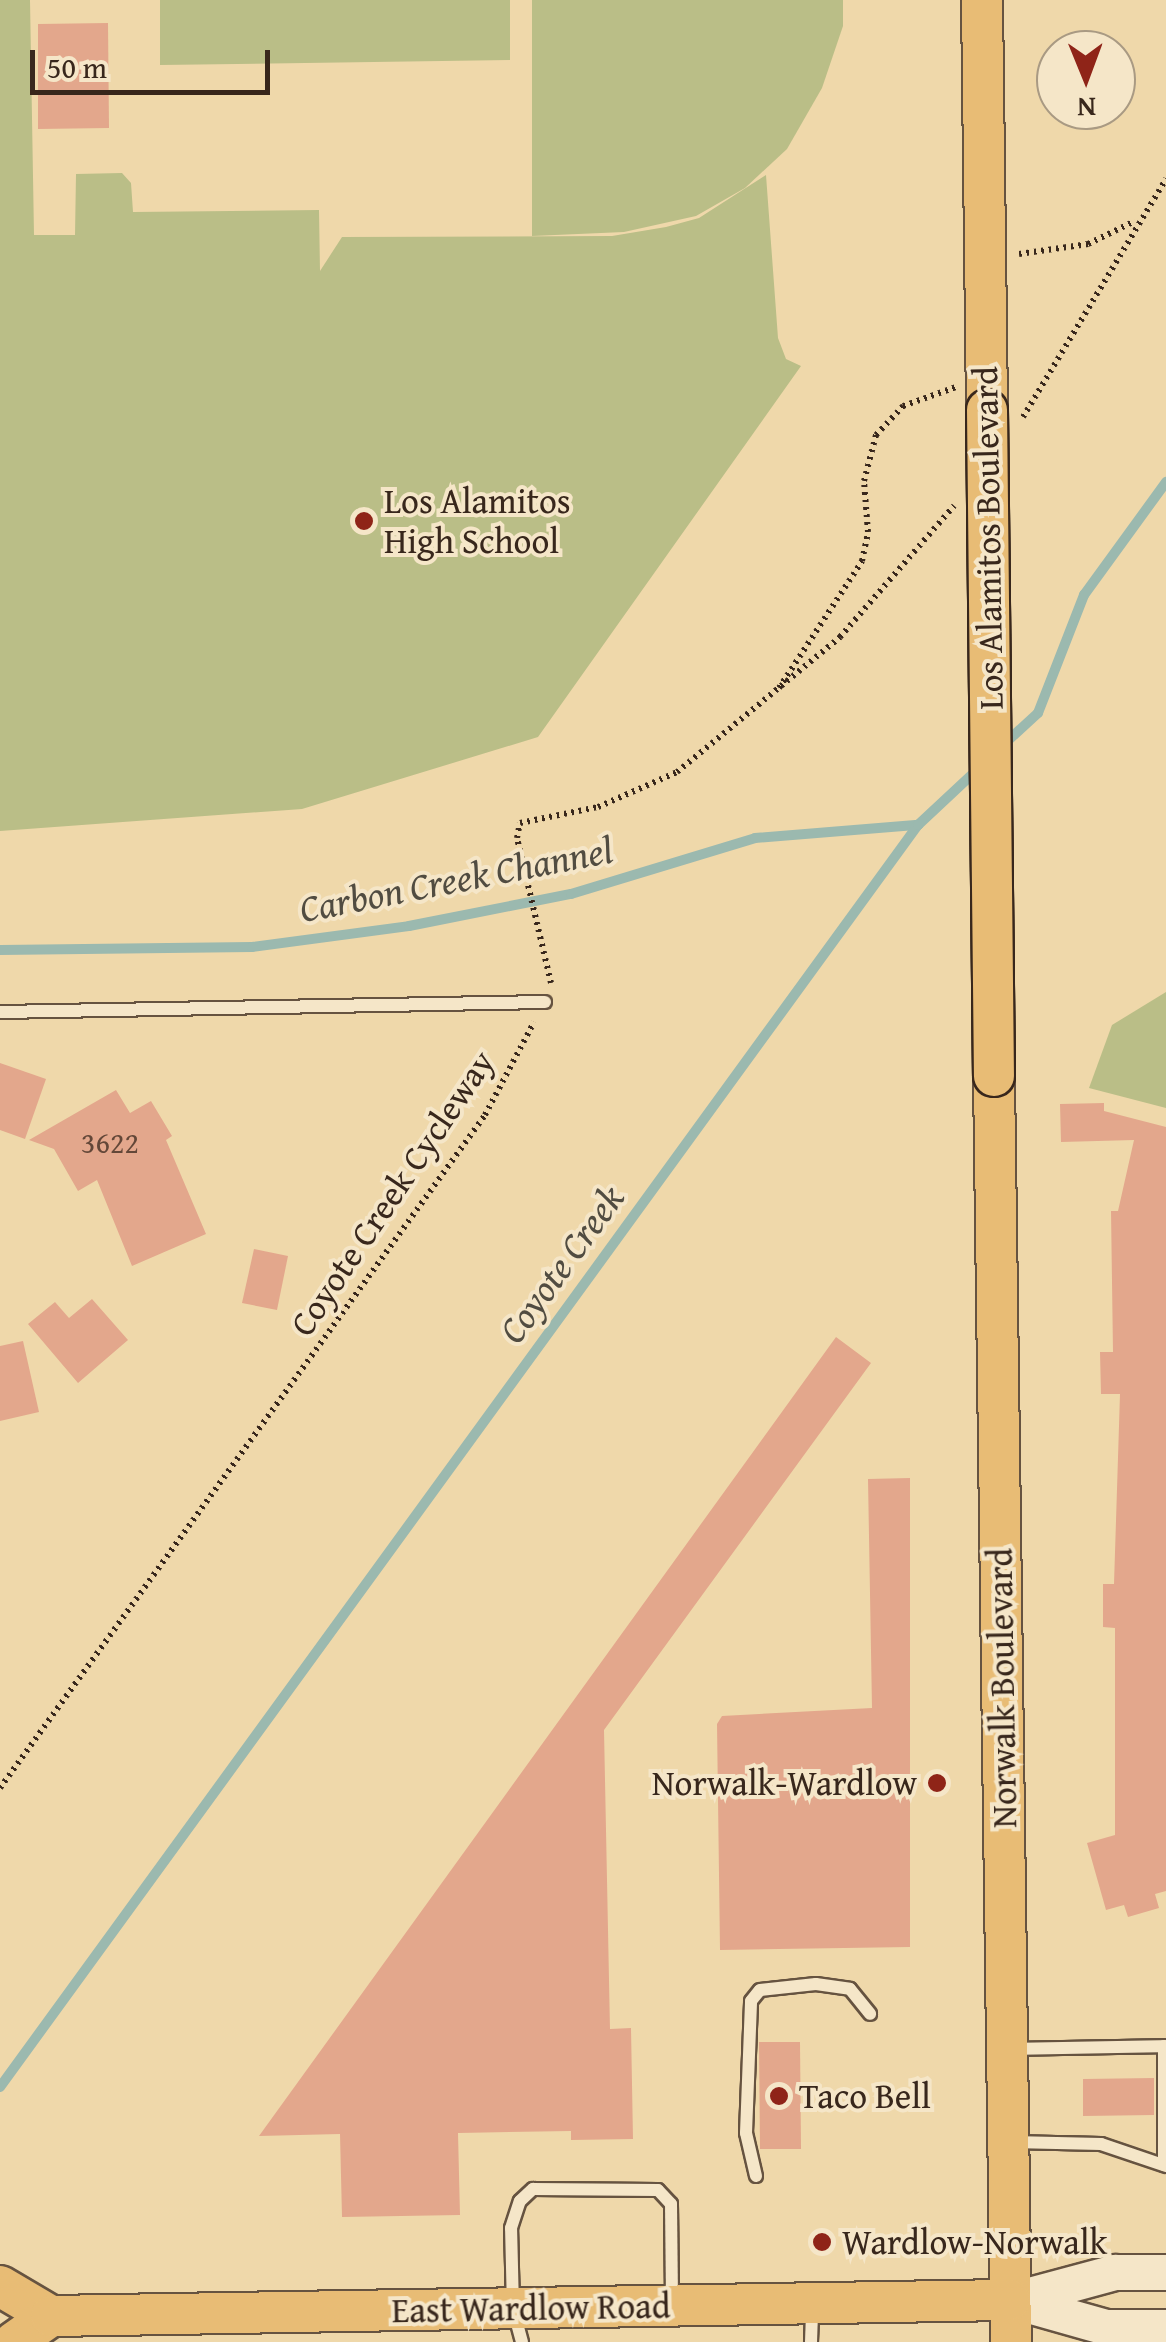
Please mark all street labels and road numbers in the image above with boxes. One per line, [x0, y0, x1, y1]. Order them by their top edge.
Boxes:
street label: Los Alamitos Boulevard [964, 366, 1012, 710]
street label: Coyote Creek Cycleway [281, 1042, 503, 1344]
street label: Norwalk Boulevard [979, 1548, 1025, 1828]
street label: East Wardlow Road [391, 2285, 671, 2331]

